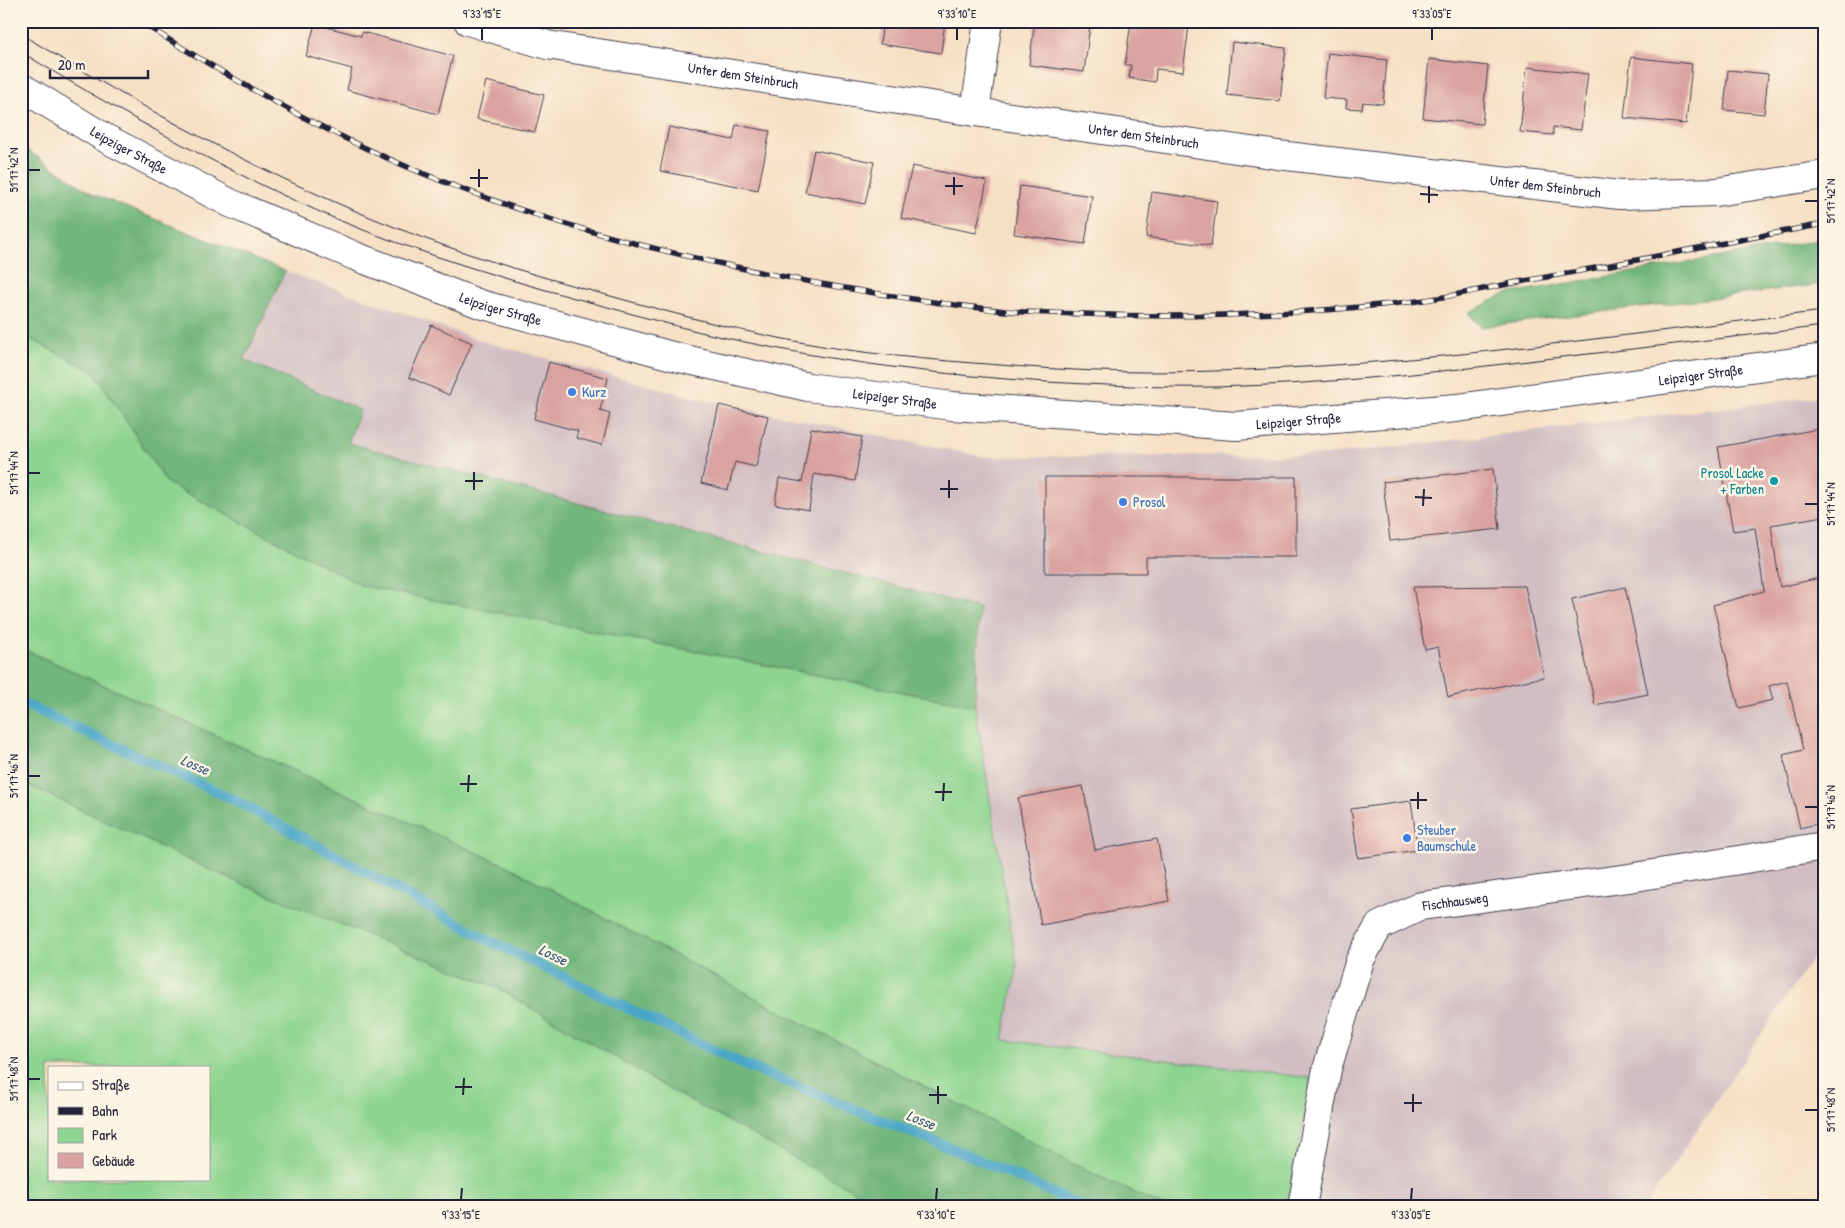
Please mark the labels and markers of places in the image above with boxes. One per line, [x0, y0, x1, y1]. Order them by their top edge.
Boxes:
place label: Kurz [582, 382, 606, 401]
marker: Kurz [566, 386, 578, 398]
place label: Prosol Lacke + Farben [1701, 463, 1764, 498]
marker: Prosol Lacke + Farben [1768, 475, 1780, 487]
place label: Prosol [1133, 492, 1166, 511]
marker: Prosol [1117, 496, 1129, 508]
place label: Steuber Baumschule [1417, 820, 1477, 855]
marker: Steuber Baumschule [1401, 832, 1413, 844]

